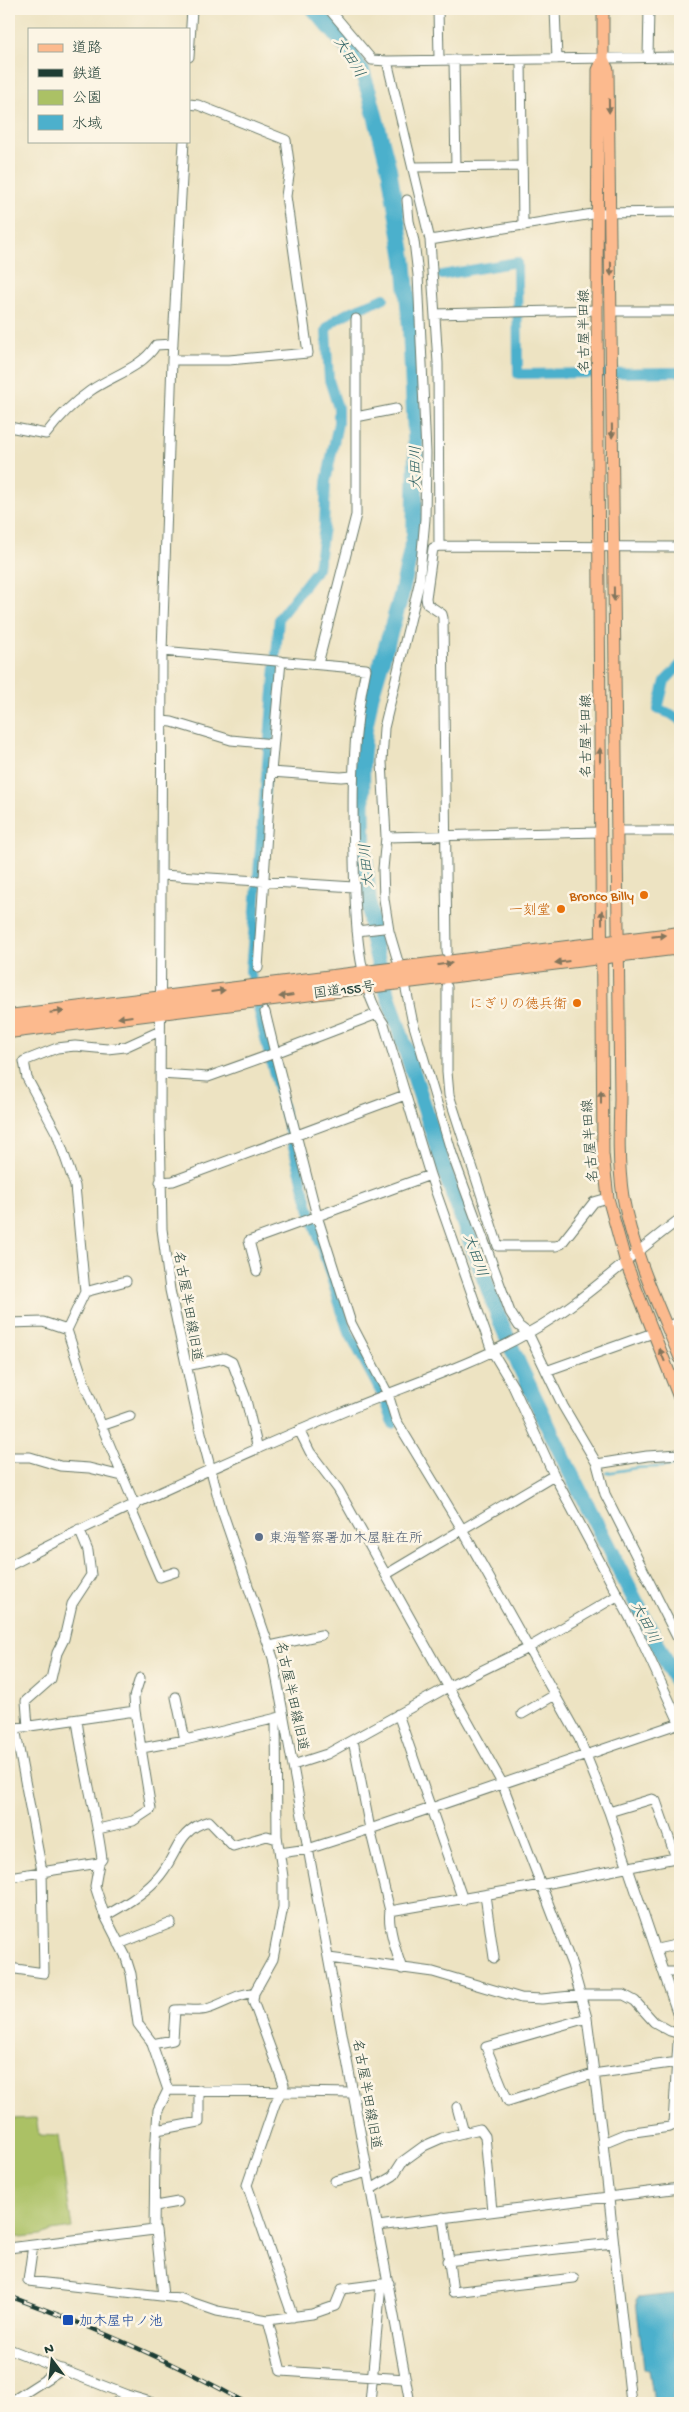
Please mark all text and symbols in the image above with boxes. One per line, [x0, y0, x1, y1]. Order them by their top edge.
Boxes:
legend [28, 28, 190, 142]
water label: 大田川 [329, 34, 368, 82]
text: 道路 [72, 40, 102, 58]
text: 鉄道 [72, 66, 102, 84]
text: 公園 [72, 90, 102, 108]
one-way arrow [605, 99, 613, 115]
text: 水域 [72, 115, 102, 134]
one-way arrow [607, 261, 615, 277]
street label: 名古屋半田線 [577, 289, 594, 373]
one-way arrow [608, 424, 616, 440]
water label: 大田川 [408, 445, 426, 491]
one-way arrow [610, 586, 618, 602]
street label: 名古屋半田線 [579, 694, 596, 778]
one-way arrow [596, 747, 604, 763]
water label: 大田川 [357, 843, 379, 889]
place label: Bronco Billy [568, 889, 634, 906]
marker: Bronco Billy [638, 889, 650, 901]
place label: 一刻堂 [509, 903, 551, 920]
marker: 一刻堂 [555, 903, 567, 915]
one-way arrow [598, 909, 606, 925]
one-way arrow [651, 932, 667, 940]
one-way arrow [554, 958, 570, 966]
one-way arrow [438, 959, 454, 967]
street label: 国道155号 [312, 979, 376, 1004]
one-way arrow [211, 987, 227, 995]
one-way arrow [278, 992, 294, 1000]
place label: にぎりの徳兵衛 [469, 997, 567, 1014]
marker: にぎりの徳兵衛 [571, 997, 583, 1009]
one-way arrow [50, 1008, 66, 1016]
one-way arrow [116, 1013, 132, 1021]
one-way arrow [597, 1089, 605, 1105]
street label: 名古屋半田線 [580, 1098, 603, 1183]
water label: 大田川 [458, 1231, 490, 1280]
street label: 名古屋半田線旧道 [168, 1250, 205, 1363]
one-way arrow [658, 1347, 666, 1362]
marker: 東海警察署加木屋駐在所 [253, 1531, 265, 1543]
place label: 東海警察署加木屋駐在所 [269, 1531, 423, 1548]
water label: 大田川 [626, 1599, 662, 1647]
street label: 名古屋半田線旧道 [271, 1640, 311, 1753]
street label: 名古屋半田線旧道 [347, 2038, 384, 2151]
marker: 加木屋中ノ池 [61, 2313, 75, 2327]
place label: 加木屋中ノ池 [79, 2314, 163, 2331]
north arrow [28, 2334, 78, 2384]
text: N [43, 2340, 56, 2359]

